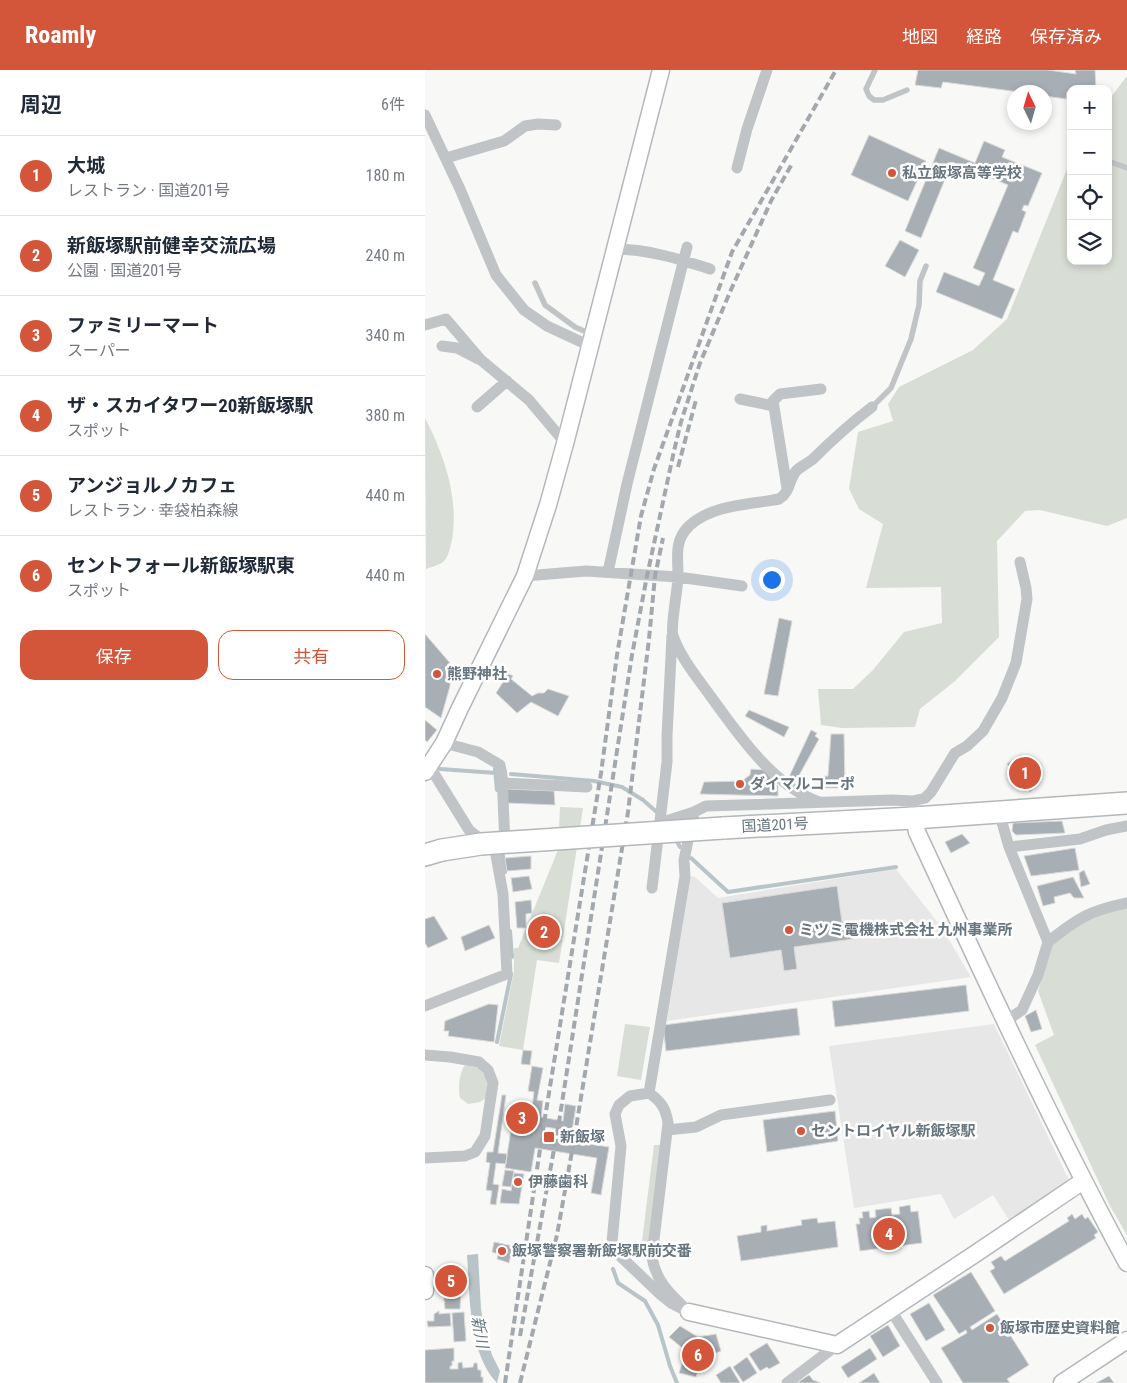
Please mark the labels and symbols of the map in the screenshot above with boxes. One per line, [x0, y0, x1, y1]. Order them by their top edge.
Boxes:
north arrow [1007, 85, 1052, 130]
place label: 私立飯塚高等学校 [902, 164, 1022, 182]
marker: 私立飯塚高等学校 [886, 167, 898, 179]
your location [759, 567, 785, 593]
place label: 熊野神社 [447, 665, 507, 683]
marker: 熊野神社 [431, 668, 443, 680]
pin: 1 [1009, 754, 1041, 792]
place label: ダイマルコーポ [750, 775, 855, 793]
marker: ダイマルコーポ [734, 778, 746, 790]
street label: 国道201号 [741, 814, 809, 836]
pin: 2 [528, 913, 560, 951]
place label: ミツミ電機株式会社 九州事業所 [799, 921, 1012, 939]
marker: ミツミ電機株式会社 九州事業所 [783, 924, 795, 936]
pin: 3 [506, 1099, 538, 1137]
place label: セントロイヤル新飯塚駅 [811, 1122, 976, 1140]
marker: セントロイヤル新飯塚駅 [795, 1125, 807, 1137]
place label: 新飯塚 [560, 1128, 605, 1146]
marker: 新飯塚 [542, 1130, 556, 1144]
place label: 伊藤歯科 [528, 1173, 588, 1191]
marker: 伊藤歯科 [512, 1176, 524, 1188]
pin: 4 [873, 1215, 905, 1253]
place label: 飯塚警察署新飯塚駅前交番 [512, 1242, 692, 1260]
marker: 飯塚警察署新飯塚駅前交番 [496, 1245, 508, 1257]
pin: 5 [435, 1262, 467, 1300]
water label: 新川 [468, 1315, 492, 1351]
place label: 飯塚市歴史資料館 [1000, 1319, 1120, 1337]
marker: 飯塚市歴史資料館 [984, 1322, 996, 1334]
pin: 6 [682, 1336, 714, 1374]

